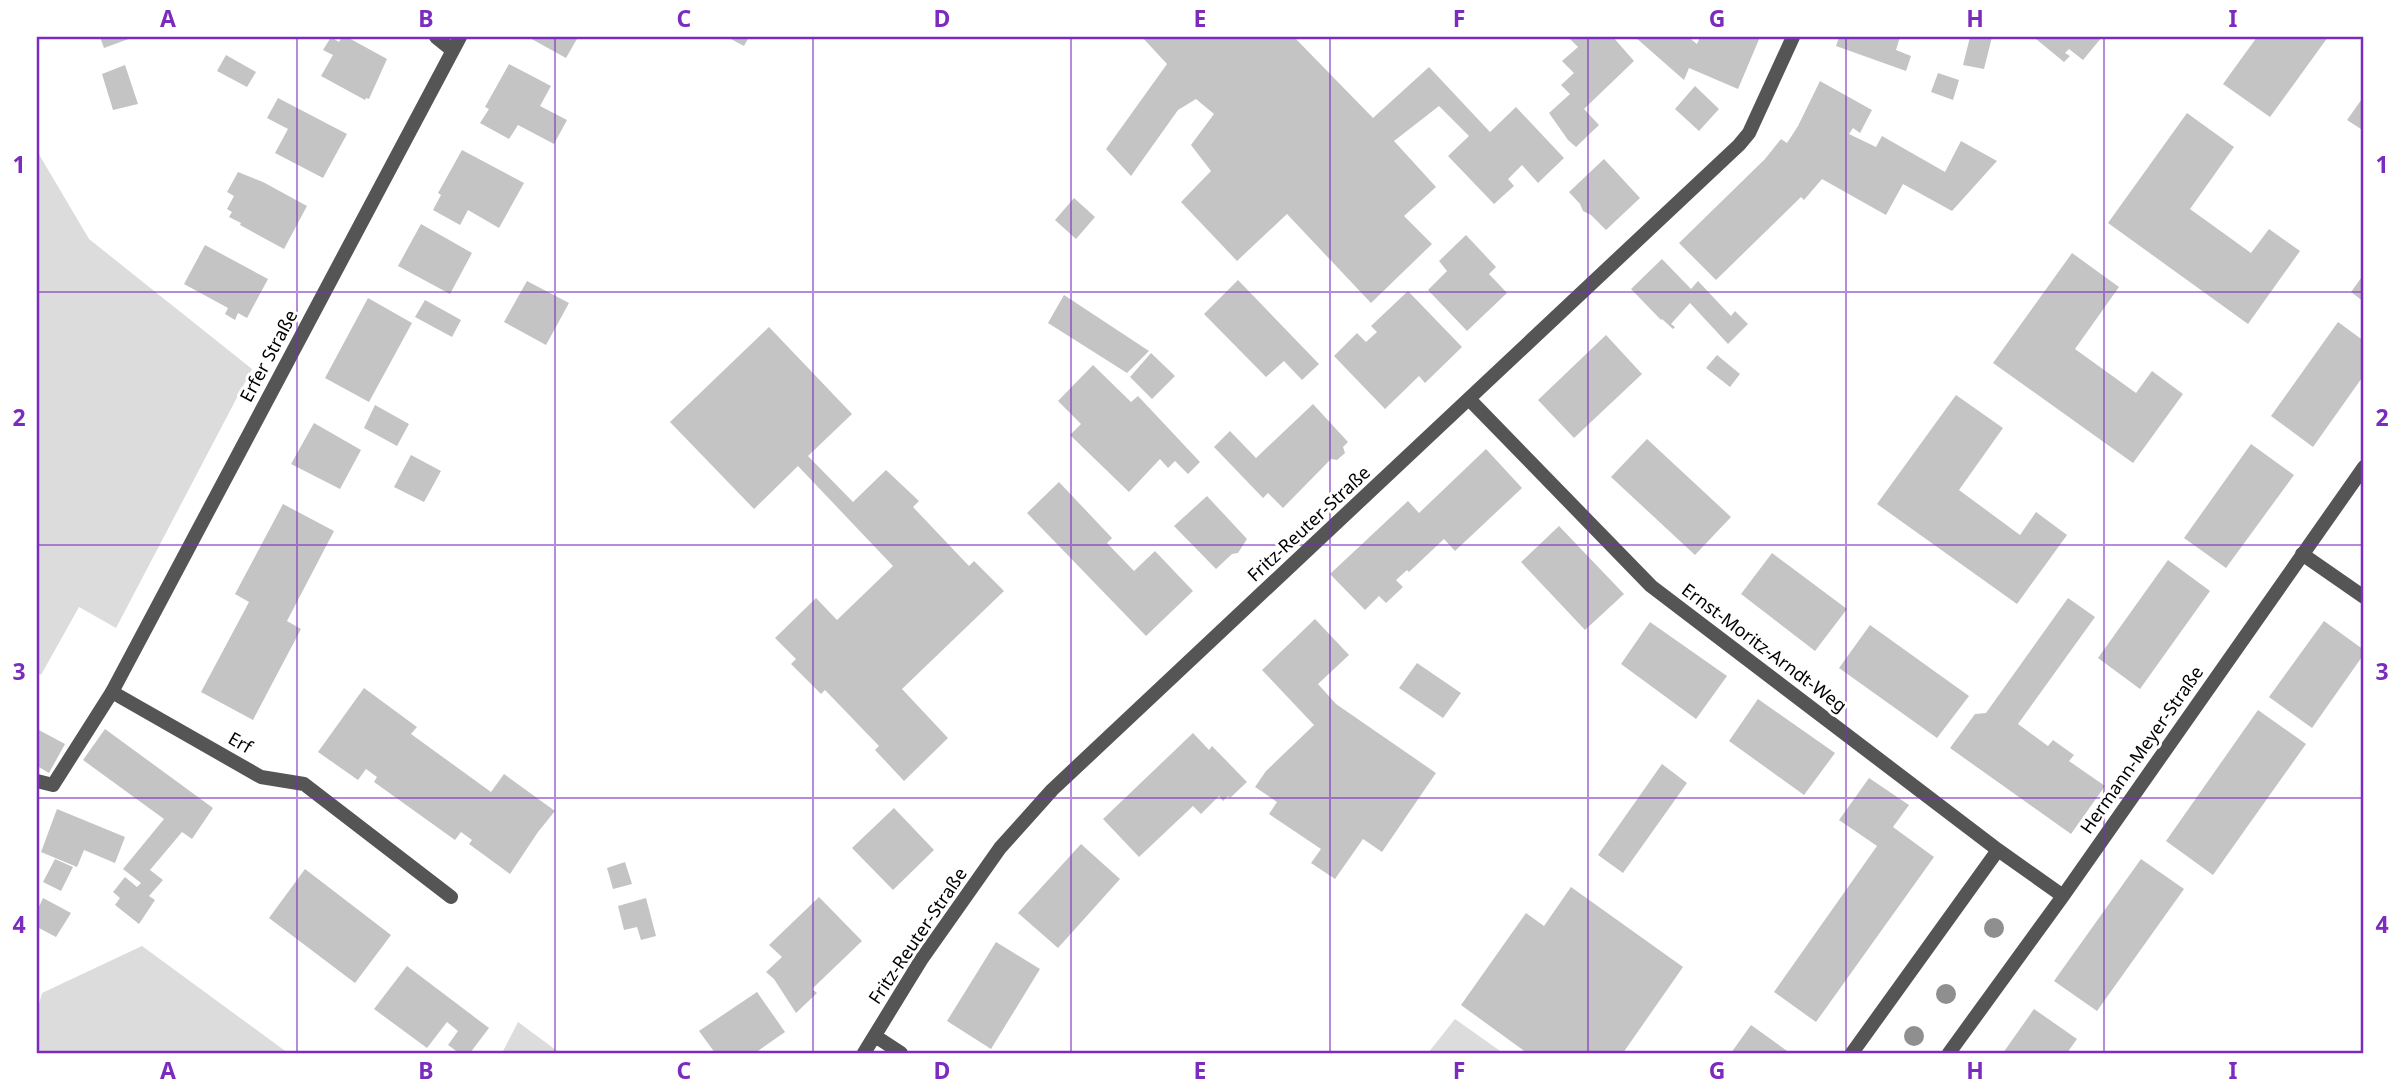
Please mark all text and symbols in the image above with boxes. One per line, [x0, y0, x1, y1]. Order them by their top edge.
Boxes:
text: A [160, 2, 176, 34]
text: B [418, 2, 434, 34]
text: C [677, 2, 692, 34]
text: D [934, 2, 950, 34]
text: E [1194, 2, 1206, 34]
text: F [1453, 2, 1465, 34]
text: G [1709, 2, 1725, 34]
text: H [1966, 2, 1984, 34]
text: I [2229, 2, 2238, 34]
text: 1 [12, 148, 26, 180]
text: 1 [2375, 148, 2389, 180]
street label: Erfer Straße [234, 305, 302, 406]
text: 2 [12, 401, 26, 433]
text: 2 [2375, 401, 2389, 433]
street label: Fritz-Reuter-Straße [1242, 460, 1375, 586]
street label: Ernst-Moritz-Arndt-Weg [1677, 577, 1852, 717]
text: 3 [12, 655, 26, 687]
text: 3 [2375, 655, 2389, 687]
street label: Hermann-Meyer-Straße [2074, 661, 2208, 838]
street label: Erf [224, 726, 257, 759]
street label: Fritz-Reuter-Straße [863, 863, 972, 1008]
text: 4 [12, 908, 26, 940]
text: 4 [2375, 908, 2389, 940]
text: A [160, 1054, 176, 1086]
text: B [418, 1054, 434, 1086]
text: C [677, 1054, 692, 1086]
text: D [934, 1054, 950, 1086]
text: E [1194, 1054, 1206, 1086]
text: F [1453, 1054, 1465, 1086]
text: G [1709, 1054, 1725, 1086]
text: H [1966, 1054, 1984, 1086]
text: I [2229, 1054, 2238, 1086]

